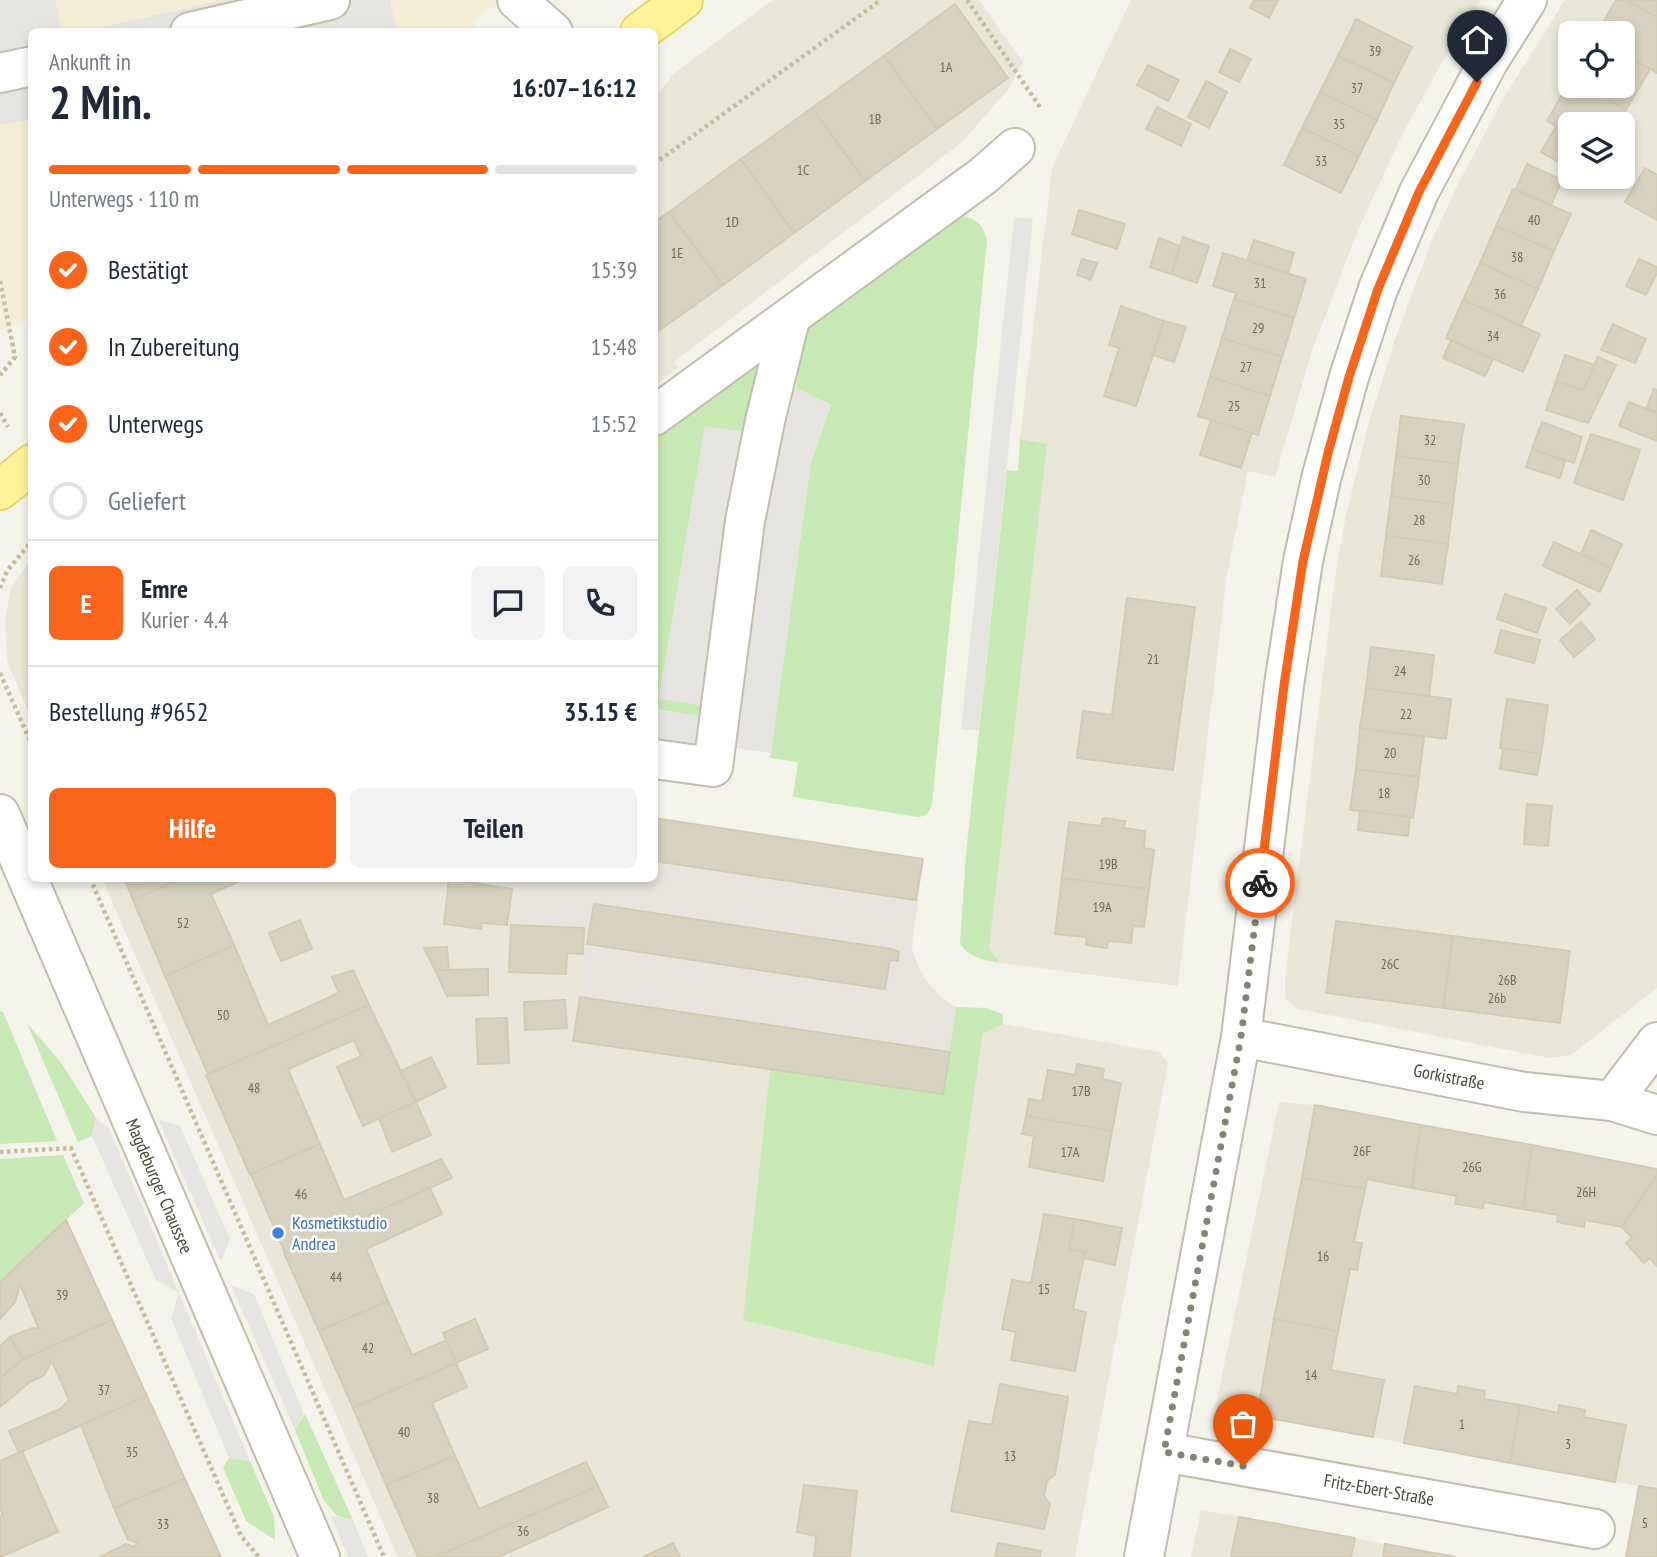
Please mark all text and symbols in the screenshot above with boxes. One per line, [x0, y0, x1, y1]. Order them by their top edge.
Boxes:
pin [1447, 10, 1507, 82]
icon: home [1458, 21, 1496, 59]
map controls [1558, 21, 1635, 189]
button: locate [1558, 21, 1635, 98]
house number: 39 [1369, 42, 1381, 60]
text: Ankunft in [49, 47, 131, 76]
house number: 1A [940, 58, 953, 76]
text: 16:07–16:12 [512, 71, 637, 104]
text: 2 Min. [49, 72, 152, 132]
house number: 37 [1351, 79, 1363, 97]
house number: 1B [869, 110, 881, 128]
button: layers [1558, 112, 1635, 189]
house number: 35 [1333, 115, 1345, 133]
house number: 33 [1315, 152, 1327, 170]
house number: 1C [797, 161, 810, 179]
text: Unterwegs · 110 m [49, 184, 199, 213]
house number: 40 [1528, 211, 1540, 229]
house number: 1D [725, 213, 739, 231]
house number: 1E [671, 244, 683, 262]
house number: 38 [1511, 248, 1523, 266]
icon: check [49, 251, 87, 289]
text: Bestätigt [108, 253, 189, 286]
text: 15:39 [591, 255, 637, 284]
house number: 31 [1254, 274, 1266, 292]
house number: 36 [1494, 285, 1506, 303]
house number: 29 [1252, 319, 1264, 337]
house number: 34 [1487, 327, 1500, 345]
icon: check [49, 328, 87, 366]
text: In Zubereitung [108, 330, 239, 363]
text: 15:48 [591, 332, 637, 361]
house number: 27 [1240, 358, 1252, 376]
house number: 25 [1228, 397, 1240, 415]
icon: check [49, 405, 87, 443]
text: Unterwegs [108, 407, 203, 440]
text: 15:52 [591, 409, 637, 438]
house number: 32 [1424, 431, 1436, 449]
house number: 30 [1418, 471, 1430, 489]
text: Geliefert [108, 484, 186, 517]
house number: 28 [1413, 511, 1425, 529]
house number: 26 [1408, 551, 1420, 569]
button: chat [471, 566, 545, 640]
button: phone [563, 566, 637, 640]
text: Emre [141, 572, 188, 605]
text: E [80, 587, 92, 620]
text: Kurier · 4.4 [141, 605, 228, 634]
house number: 21 [1147, 650, 1159, 668]
house number: 24 [1394, 662, 1407, 680]
text: Bestellung #9652 [49, 695, 209, 728]
text: 35.15 € [564, 695, 637, 728]
house number: 22 [1400, 705, 1412, 723]
house number: 20 [1384, 744, 1396, 762]
house number: 18 [1378, 784, 1390, 802]
button: Hilfe [49, 788, 336, 868]
button: Teilen [350, 788, 637, 868]
courier [1225, 848, 1295, 918]
house number: 19B [1098, 855, 1118, 873]
icon: bike [1241, 864, 1279, 902]
house number: 19A [1092, 898, 1112, 916]
house number: 52 [177, 914, 189, 932]
house number: 26C [1380, 955, 1400, 973]
house number: 26B [1497, 971, 1517, 989]
house number: 26b [1488, 989, 1506, 1007]
house number: 50 [217, 1006, 229, 1024]
street label: Gorkistraße [1412, 1058, 1487, 1095]
house number: 48 [248, 1079, 260, 1097]
house number: 17B [1071, 1082, 1091, 1100]
street label: Magdeburger Chaussee [121, 1115, 198, 1257]
house number: 26F [1353, 1142, 1371, 1160]
house number: 17A [1061, 1143, 1080, 1161]
house number: 26G [1462, 1158, 1482, 1176]
house number: 26H [1576, 1183, 1596, 1201]
house number: 46 [295, 1185, 307, 1203]
place label: Kosmetikstudio Andrea [292, 1211, 388, 1255]
marker: Kosmetikstudio Andrea [270, 1225, 286, 1241]
house number: 16 [1317, 1247, 1329, 1265]
house number: 44 [330, 1268, 343, 1286]
house number: 15 [1038, 1280, 1050, 1298]
house number: 39 [56, 1286, 68, 1304]
house number: 42 [362, 1339, 374, 1357]
house number: 14 [1305, 1366, 1318, 1384]
house number: 37 [98, 1381, 110, 1399]
pin [1213, 1394, 1273, 1466]
icon: bag [1224, 1405, 1262, 1443]
house number: 1 [1459, 1415, 1465, 1433]
house number: 40 [398, 1423, 410, 1441]
house number: 3 [1565, 1435, 1571, 1453]
house number: 35 [126, 1443, 138, 1461]
house number: 13 [1004, 1447, 1016, 1465]
street label: Fritz-Ebert-Straße [1322, 1469, 1436, 1511]
house number: 38 [427, 1489, 439, 1507]
house number: 5 [1642, 1514, 1648, 1532]
house number: 33 [157, 1515, 169, 1533]
house number: 36 [517, 1522, 529, 1540]

